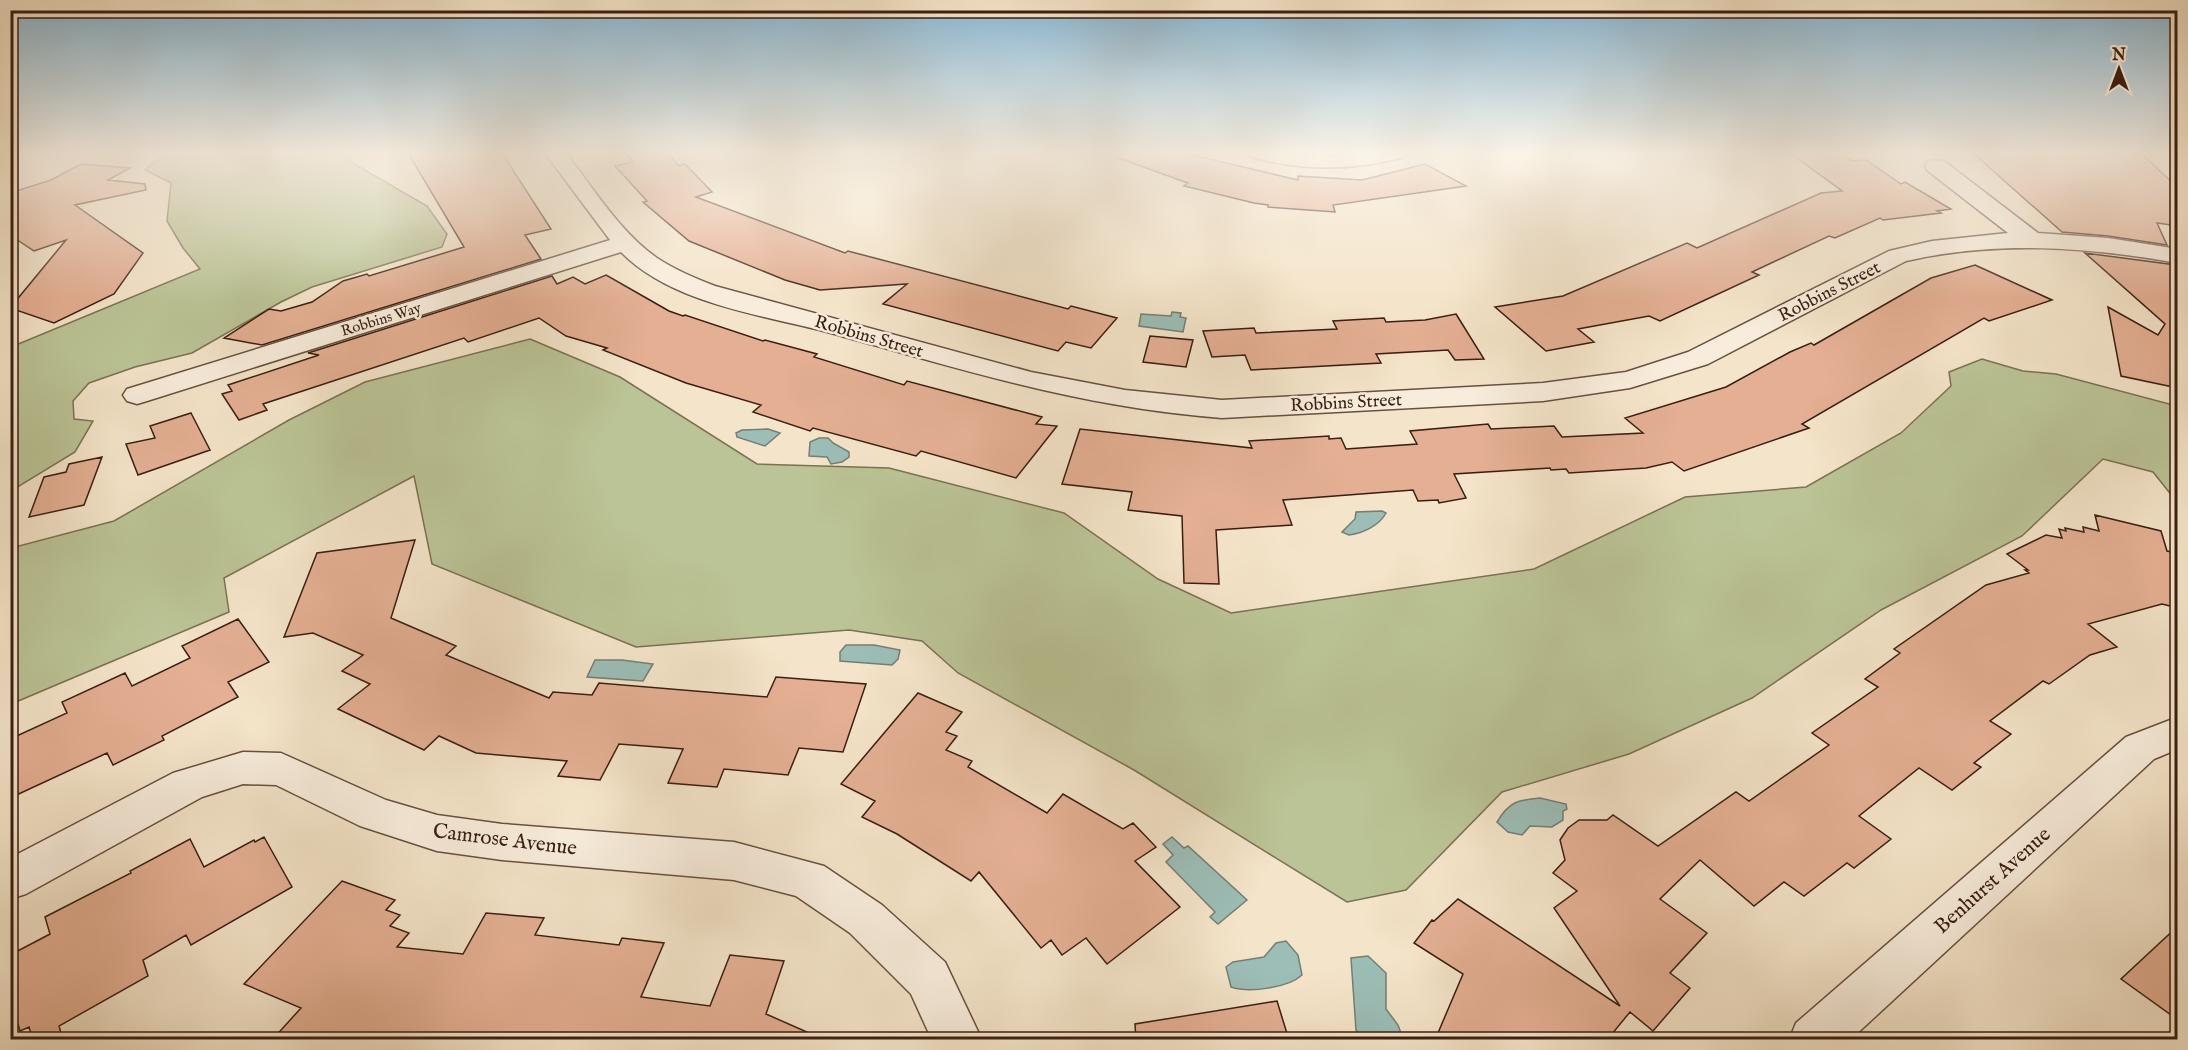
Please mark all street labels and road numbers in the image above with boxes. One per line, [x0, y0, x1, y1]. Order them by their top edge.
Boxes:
street label: Robbins Street [1775, 257, 1885, 328]
street label: Robbins Way [339, 298, 424, 341]
street label: Robbins Street [812, 311, 926, 364]
street label: Robbins Street [1290, 389, 1403, 418]
street label: Camrose Avenue [431, 818, 579, 863]
street label: Benhurst Avenue [1929, 821, 2057, 941]

